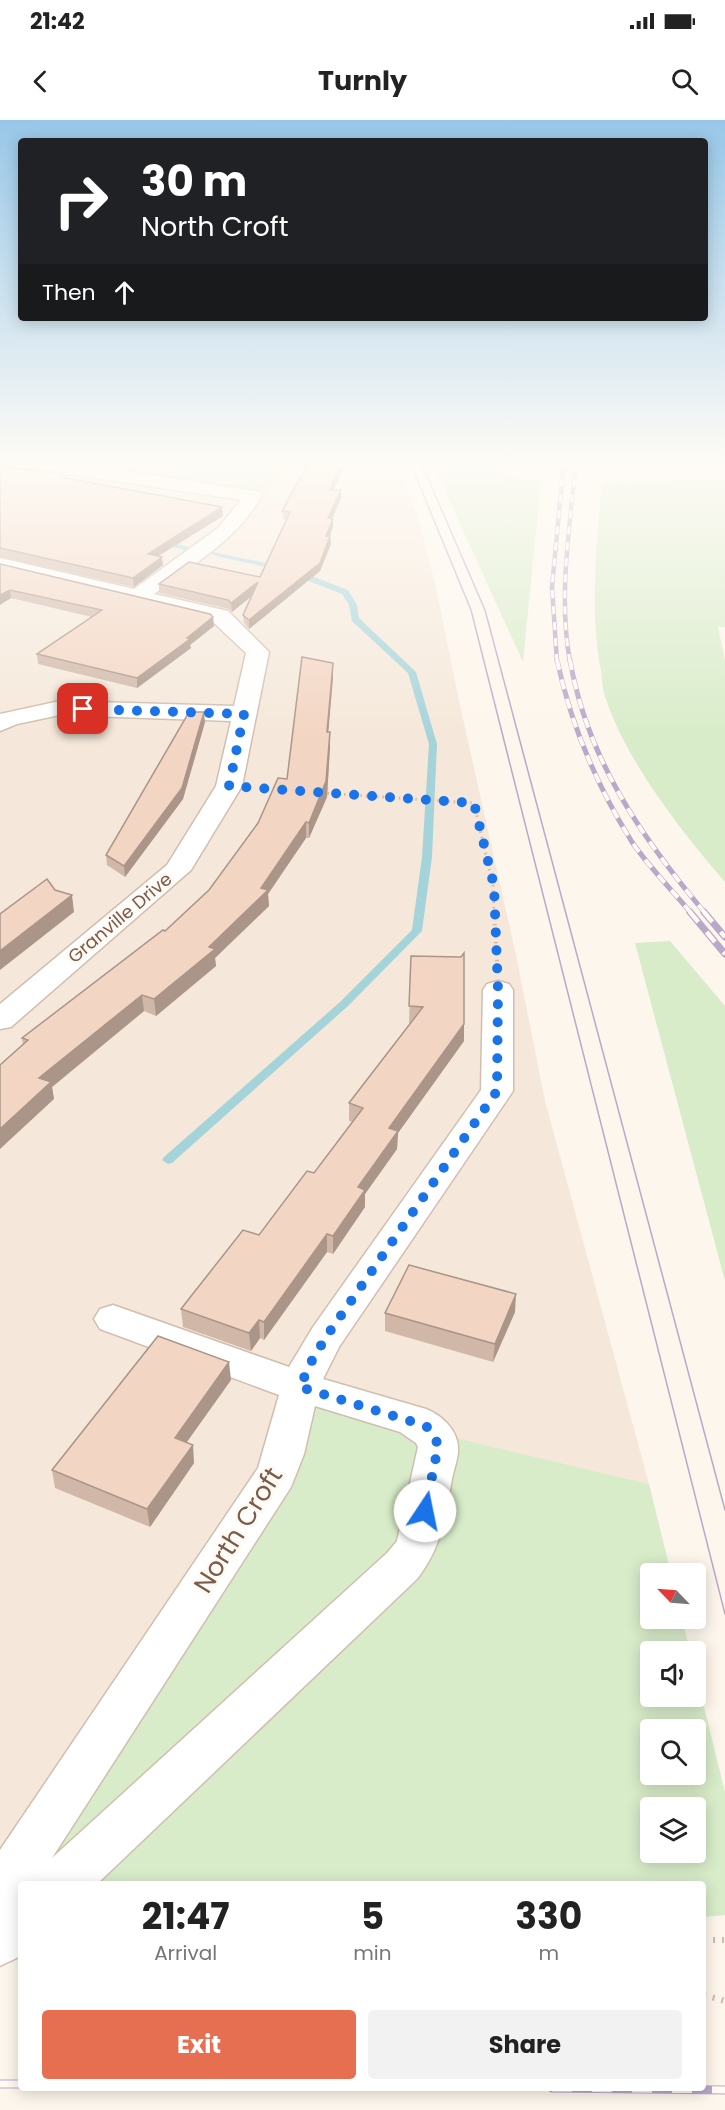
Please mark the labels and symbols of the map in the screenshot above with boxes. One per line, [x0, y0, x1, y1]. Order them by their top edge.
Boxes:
pin [57, 683, 108, 734]
street label: Granville Drive [62, 867, 177, 969]
street label: North Croft [185, 1460, 291, 1600]
position arrow [393, 1479, 457, 1543]
north arrow [640, 1563, 706, 1629]

